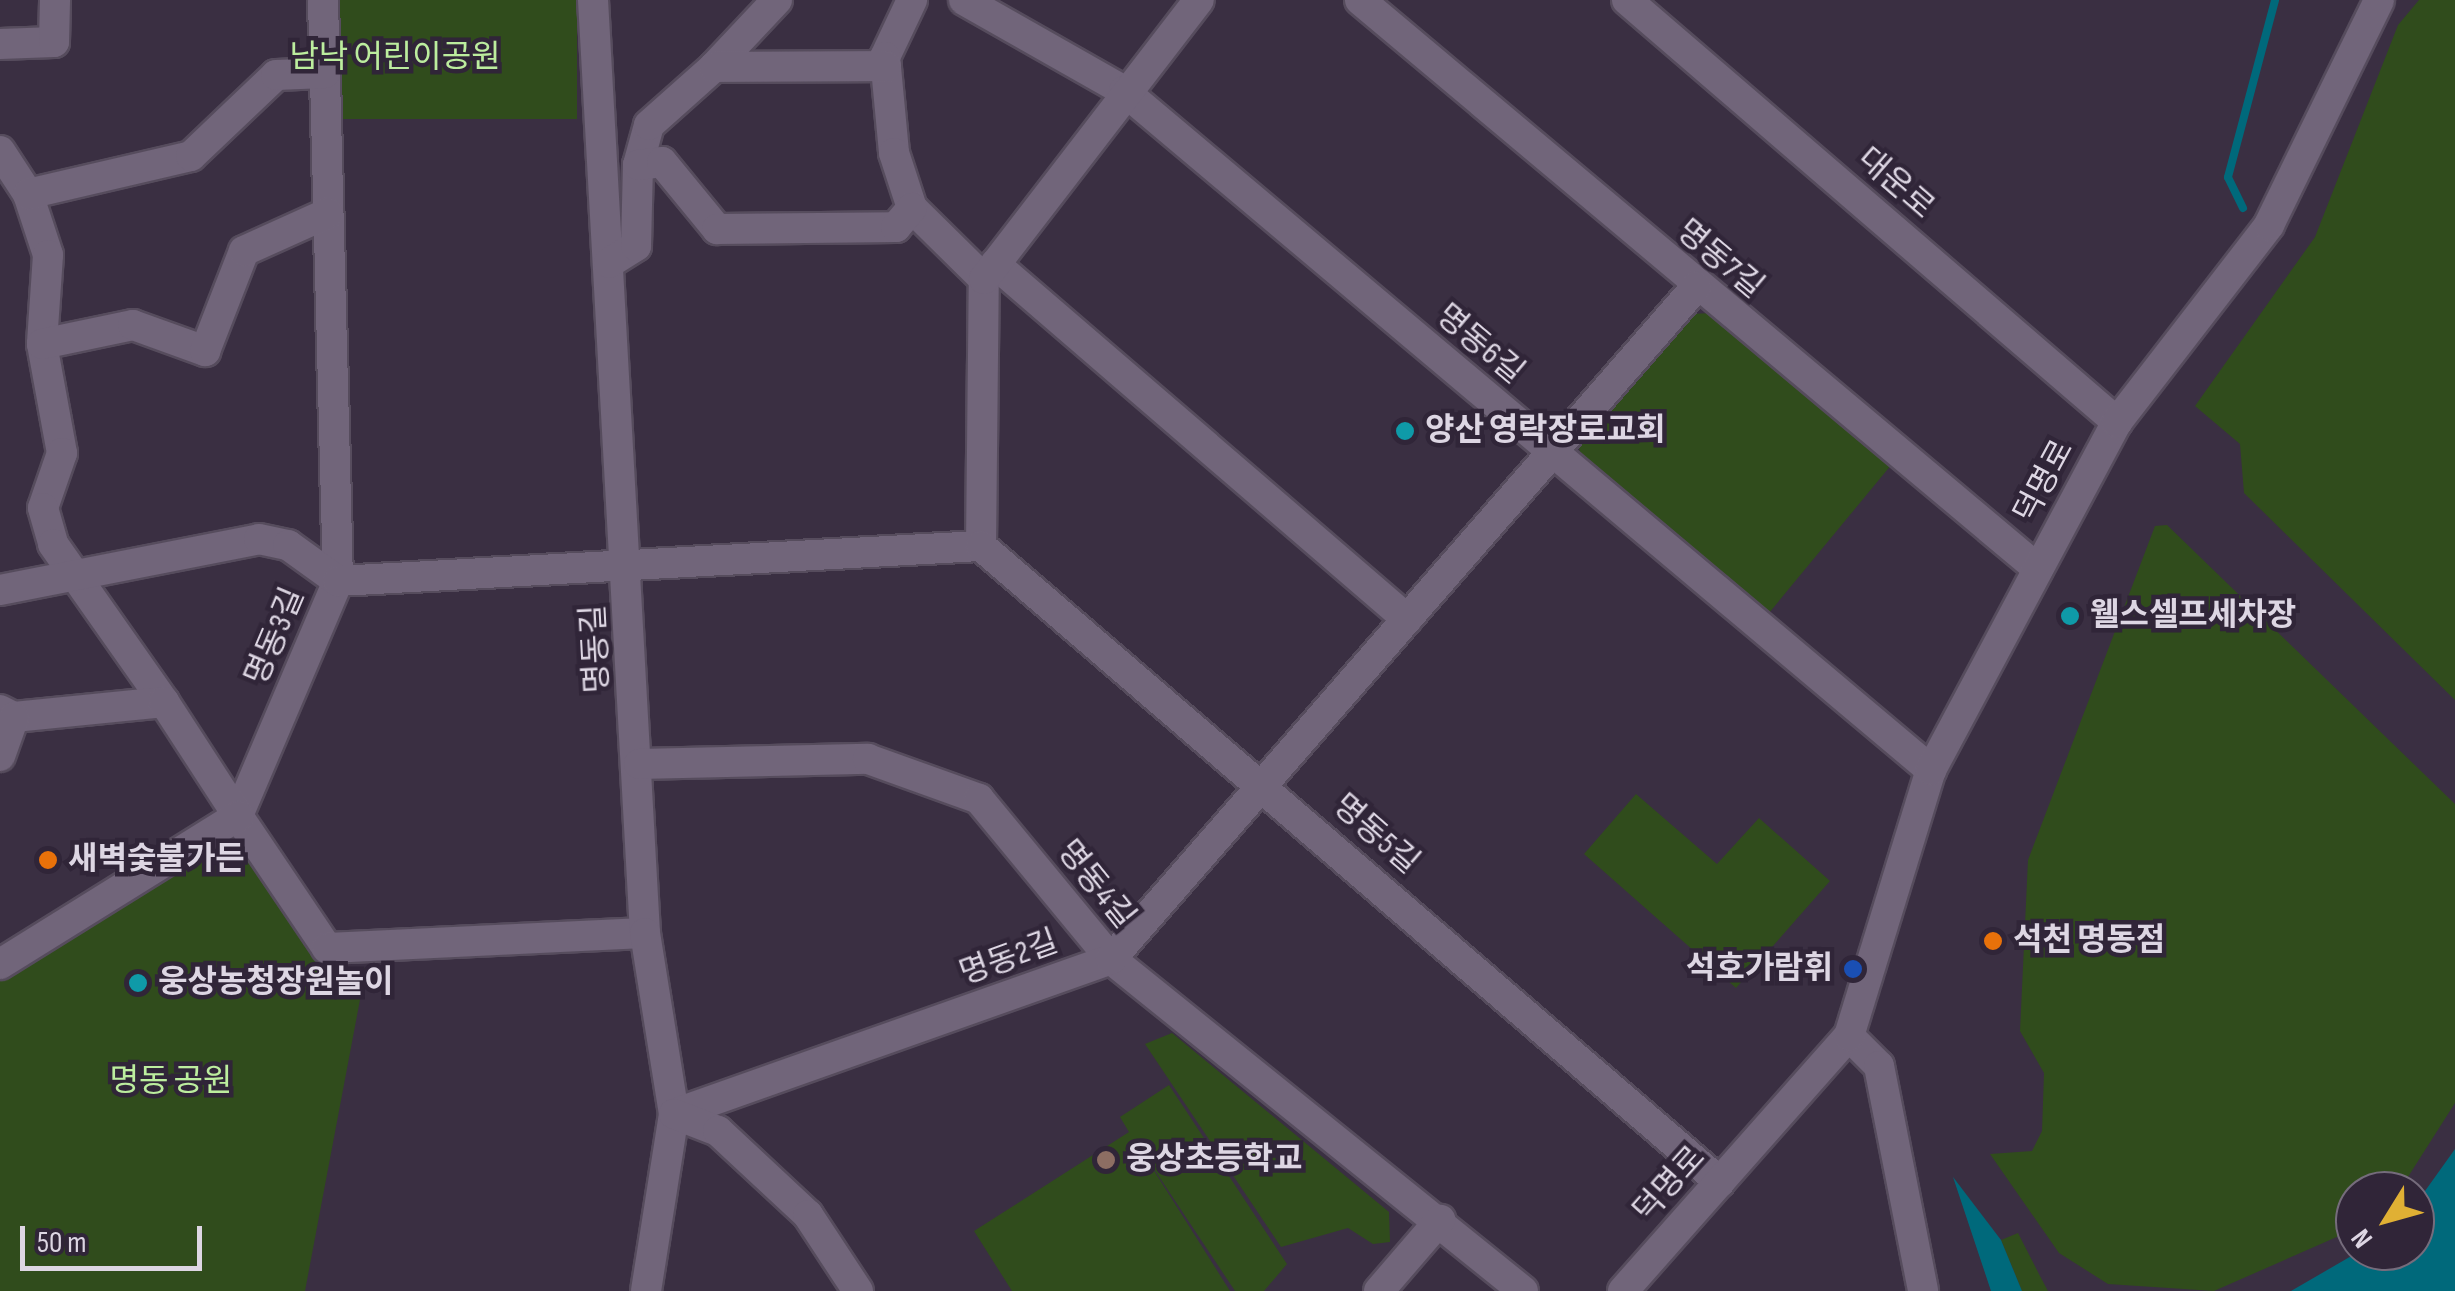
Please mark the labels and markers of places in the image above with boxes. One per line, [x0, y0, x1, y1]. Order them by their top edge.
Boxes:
place label: 양산 영락장로교회 [1425, 412, 1666, 450]
marker: 양산 영락장로교회 [1394, 420, 1416, 442]
place label: 웰스셀프세차장 [2090, 597, 2296, 635]
marker: 웰스셀프세차장 [2059, 605, 2081, 627]
place label: 새벽숯불가든 [68, 841, 245, 879]
marker: 새벽숯불가든 [37, 849, 59, 871]
place label: 석천 명동점 [2013, 922, 2165, 960]
marker: 석천 명동점 [1982, 930, 2004, 952]
place label: 석호가람휘 [1686, 950, 1833, 988]
marker: 석호가람휘 [1842, 958, 1864, 980]
place label: 웅상농청장원놀이 [158, 964, 394, 1002]
marker: 웅상농청장원놀이 [127, 972, 149, 994]
place label: 웅상초등학교 [1126, 1141, 1303, 1179]
marker: 웅상초등학교 [1095, 1149, 1117, 1171]

